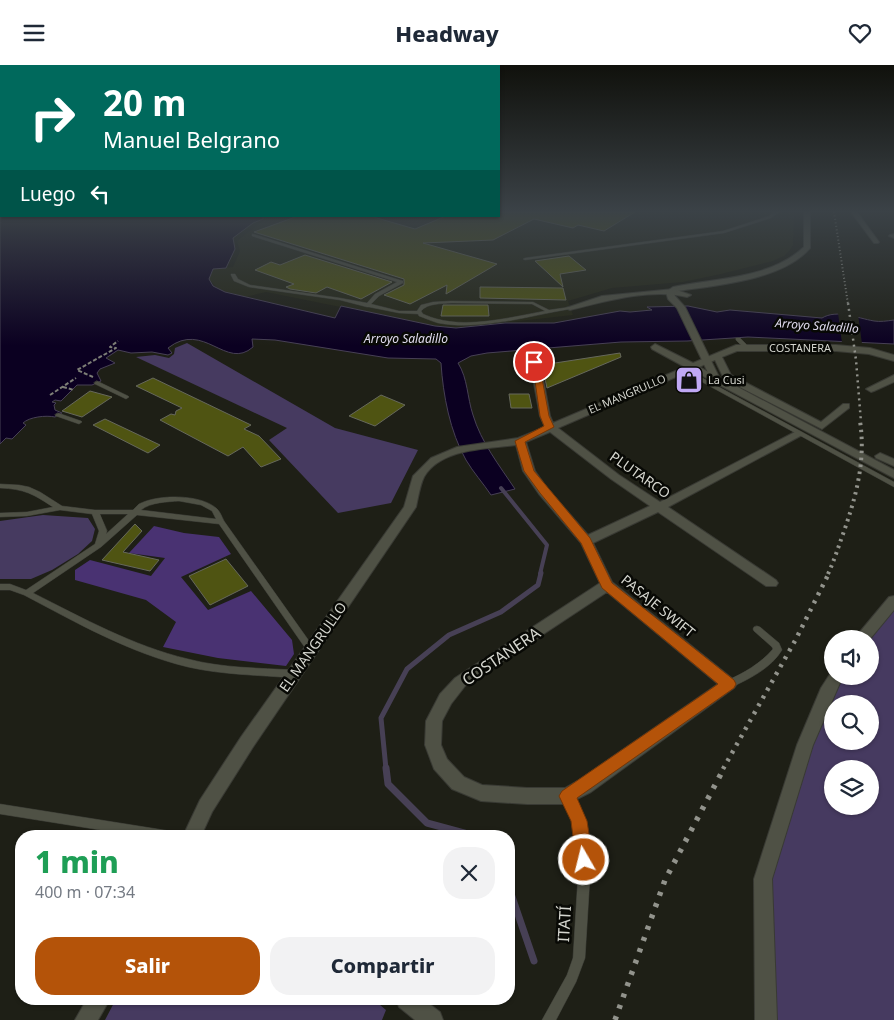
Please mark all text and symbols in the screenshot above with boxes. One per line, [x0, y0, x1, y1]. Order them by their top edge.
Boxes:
text: Headway [395, 18, 499, 48]
icon: menu [20, 19, 48, 47]
icon: heart [846, 19, 874, 47]
text: 20 m [103, 79, 186, 126]
icon: right [20, 85, 85, 150]
text: Manuel Belgrano [103, 124, 280, 154]
icon: left [86, 180, 114, 208]
text: Luego [20, 181, 76, 207]
water label: Arroyo Saladillo [774, 314, 860, 337]
water label: Arroyo Saladillo [363, 330, 448, 347]
street label: COSTANERA [769, 340, 832, 355]
pin [513, 341, 555, 383]
icon: arrive [520, 348, 548, 376]
shop icon: La Cusi [674, 365, 704, 395]
street label: EL MANGRULLO [586, 370, 668, 417]
place label: La Cusi [708, 372, 745, 387]
street label: PLUTARCO [606, 447, 674, 502]
street label: PASAJE SWIFT [617, 570, 699, 641]
street label: EL MANGRULLO [275, 598, 351, 695]
street label: COSTANERA [457, 621, 545, 690]
map controls [824, 630, 879, 815]
button: sound [824, 630, 879, 685]
button: search [824, 695, 879, 750]
button: layers [824, 760, 879, 815]
position arrow [557, 833, 609, 885]
text: 1 min [35, 841, 119, 882]
button: close [443, 847, 495, 899]
text: 400 m · 07:34 [35, 881, 135, 903]
street label: ITATÍ [552, 905, 576, 943]
button: Salir [35, 937, 260, 995]
button: Compartir [270, 937, 495, 995]

